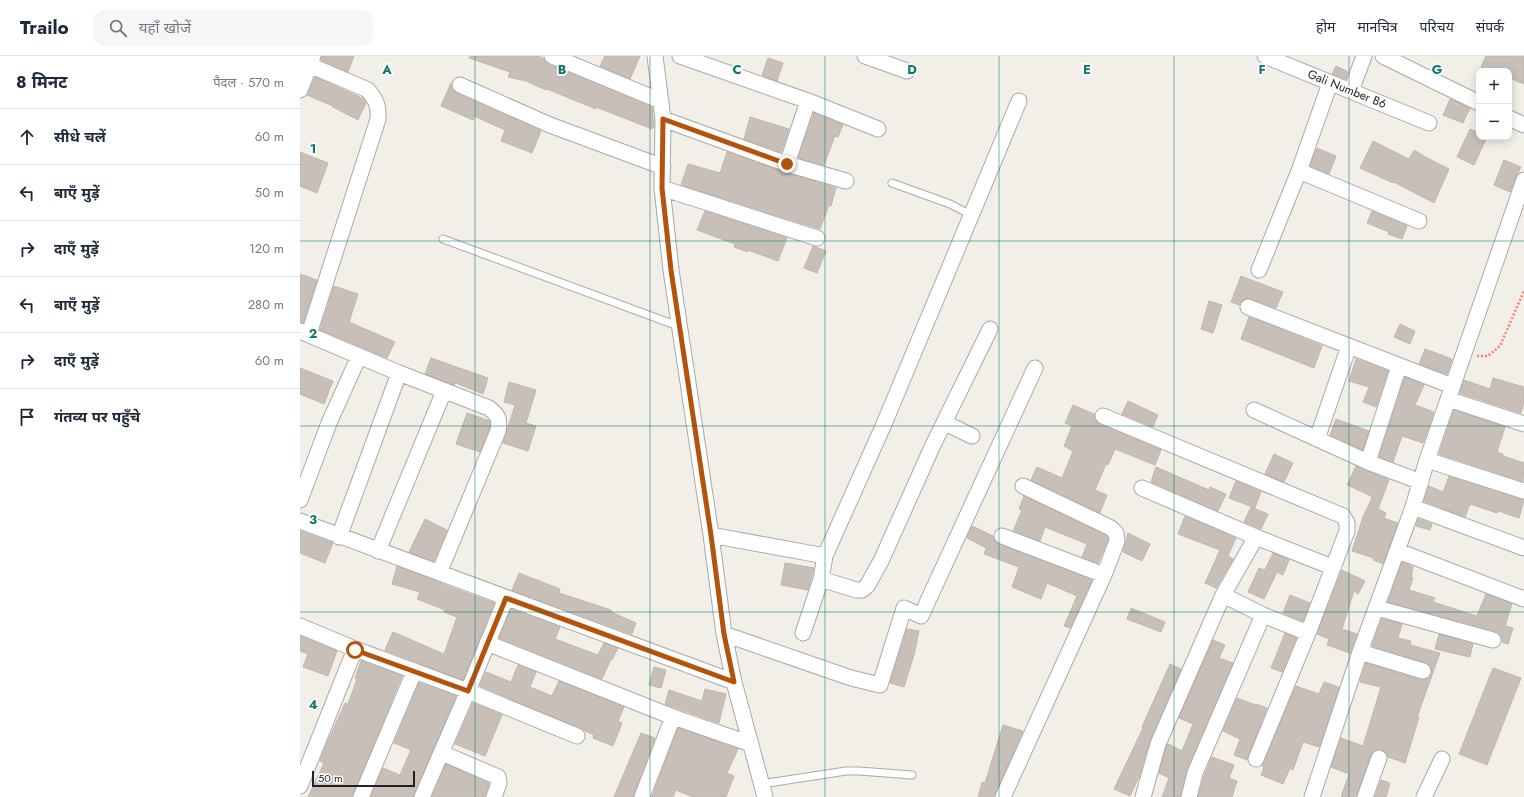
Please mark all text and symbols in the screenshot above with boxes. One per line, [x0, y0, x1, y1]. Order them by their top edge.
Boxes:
search box [93, 10, 373, 46]
text: Trailo [20, 14, 69, 41]
icon: search [107, 17, 129, 39]
text: यहाँ खोजें [139, 17, 191, 39]
text: होम [1316, 17, 1335, 37]
text: मानचित्र [1357, 17, 1398, 37]
text: परिचय [1420, 17, 1454, 37]
text: संपर्क [1476, 17, 1504, 37]
text: A [381, 60, 392, 79]
text: B [558, 60, 567, 79]
text: C [732, 60, 742, 79]
text: D [907, 60, 917, 79]
text: E [1083, 60, 1091, 79]
text: F [1258, 60, 1266, 79]
text: G [1432, 60, 1443, 79]
street label: Gali Number B6 [1305, 65, 1389, 113]
map controls [1476, 68, 1512, 140]
button: + [1476, 68, 1512, 104]
text: 8 मिनट [16, 70, 67, 94]
text: पैदल · 570 m [213, 73, 284, 92]
button: − [1476, 104, 1512, 140]
icon: ahead [16, 126, 38, 148]
text: सीधे चलें [54, 126, 106, 148]
text: 60 m [255, 127, 284, 146]
text: 1 [310, 139, 316, 158]
route end [778, 155, 796, 173]
icon: left [16, 182, 38, 204]
text: बाएँ मुड़ें [54, 182, 100, 204]
text: 50 m [255, 183, 284, 202]
icon: right [16, 238, 38, 260]
text: दाएँ मुड़ें [54, 238, 99, 260]
text: 120 m [249, 239, 284, 258]
icon: left [16, 294, 38, 316]
text: बाएँ मुड़ें [54, 294, 100, 316]
text: 280 m [248, 295, 284, 314]
text: 2 [309, 324, 317, 343]
icon: right [16, 350, 38, 372]
text: दाएँ मुड़ें [54, 350, 99, 372]
text: 60 m [255, 351, 284, 370]
icon: arrive [16, 406, 38, 428]
text: गंतव्य पर पहुँचे [54, 406, 140, 428]
text: 3 [309, 510, 317, 529]
route start [346, 641, 364, 659]
text: 4 [308, 695, 318, 714]
scale bar [312, 769, 415, 788]
text: 50 m [318, 770, 343, 786]

